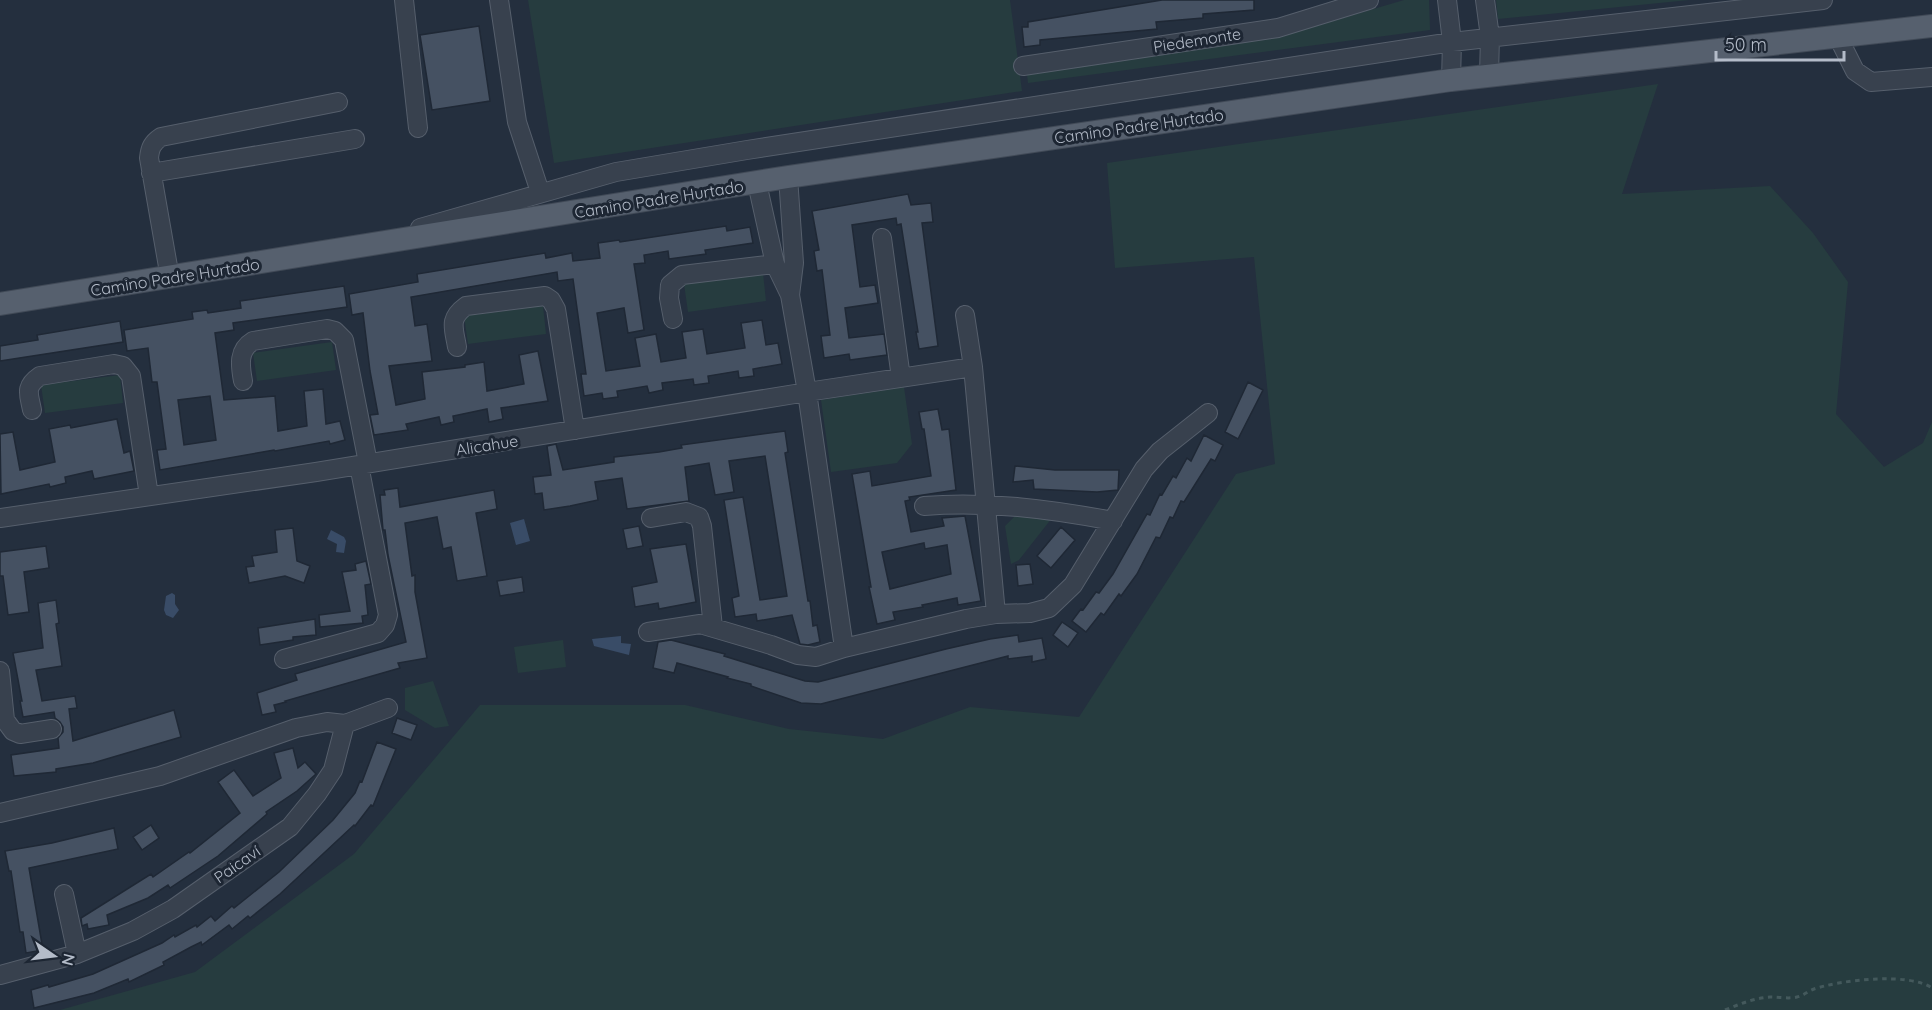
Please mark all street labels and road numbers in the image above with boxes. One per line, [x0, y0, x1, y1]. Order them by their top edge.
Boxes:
street label: Piedemonte [1152, 23, 1242, 57]
street label: Camino Padre Hurtado [1053, 104, 1225, 148]
street label: Camino Padre Hurtado [573, 176, 745, 222]
street label: Camino Padre Hurtado [89, 254, 261, 300]
street label: Alicahue [454, 430, 520, 460]
street label: Paicaví [210, 840, 265, 887]

